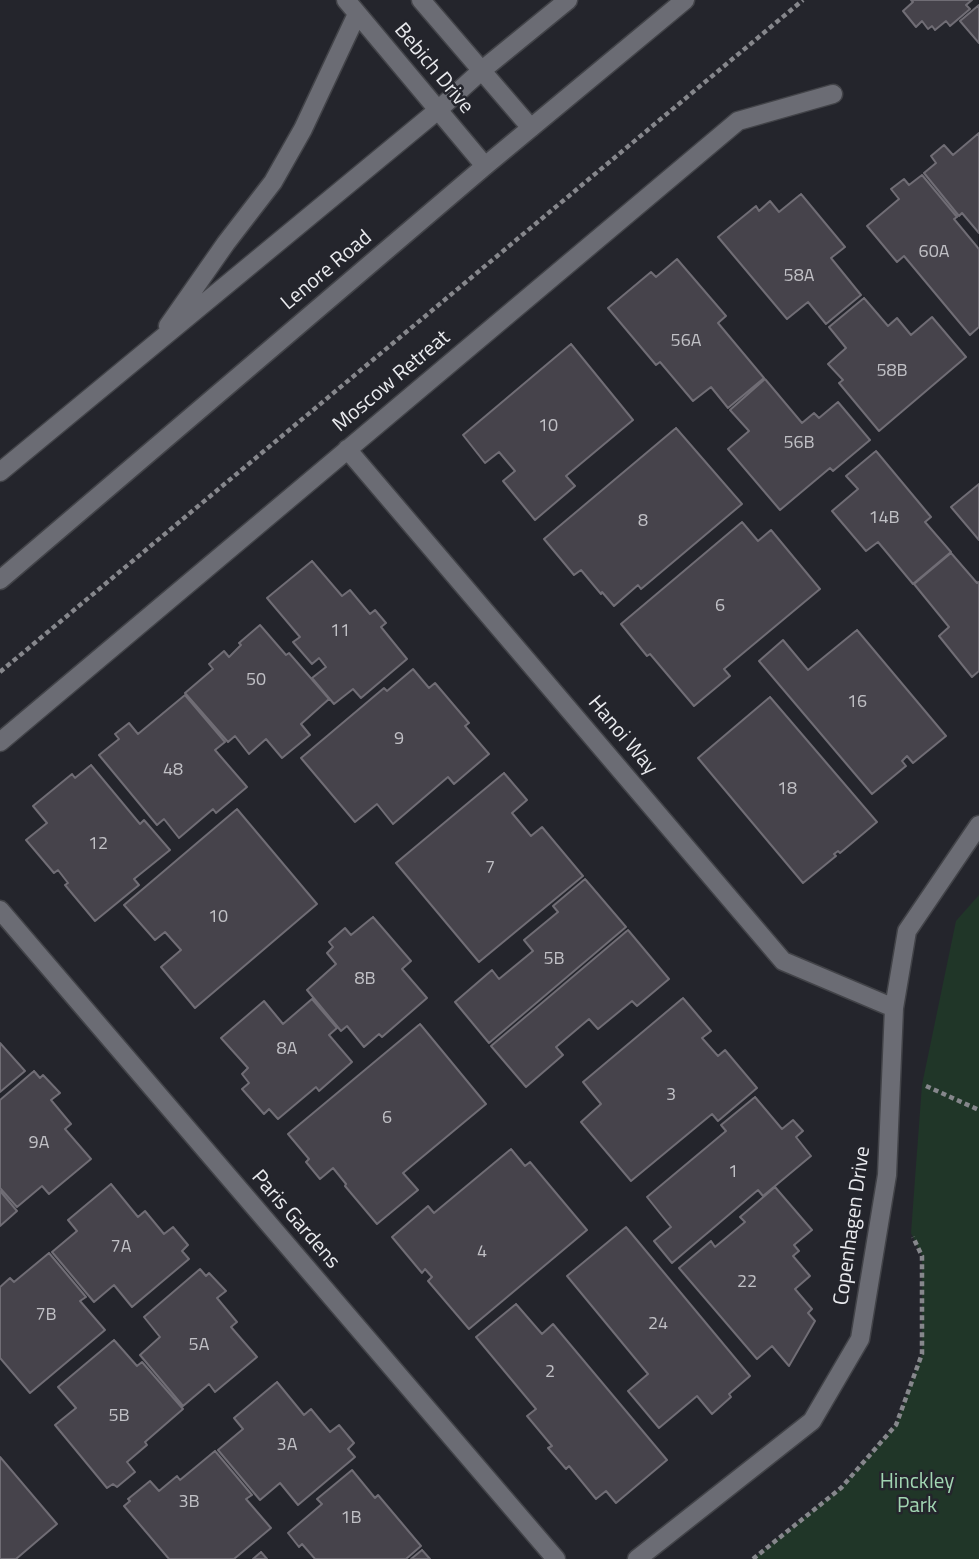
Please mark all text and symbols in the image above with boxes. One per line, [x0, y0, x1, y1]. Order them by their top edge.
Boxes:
street label: Bebich Drive [388, 19, 478, 119]
street label: Lenore Road [277, 226, 377, 316]
house number: 60A [919, 242, 949, 264]
house number: 58A [784, 266, 814, 288]
street label: Moscow Retreat [328, 326, 456, 438]
house number: 56A [671, 331, 701, 353]
house number: 58B [876, 361, 908, 383]
house number: 10 [538, 416, 558, 438]
house number: 56B [783, 433, 815, 455]
house number: 14B [868, 508, 900, 530]
house number: 8 [638, 511, 648, 533]
house number: 6 [715, 596, 725, 618]
house number: 11 [330, 621, 350, 643]
house number: 50 [246, 670, 266, 692]
street label: Hanoi Way [582, 691, 662, 781]
house number: 16 [847, 692, 867, 714]
house number: 9 [394, 729, 404, 751]
house number: 48 [163, 760, 183, 782]
house number: 18 [777, 779, 797, 801]
house number: 12 [88, 834, 108, 856]
house number: 7 [485, 858, 495, 880]
house number: 10 [208, 907, 228, 929]
house number: 5B [543, 949, 565, 971]
house number: 8B [354, 969, 376, 991]
house number: 8A [277, 1039, 297, 1061]
house number: 3 [666, 1085, 676, 1107]
house number: 6 [382, 1108, 392, 1130]
house number: 9A [29, 1133, 49, 1155]
street label: Copenhagen Drive [829, 1145, 877, 1307]
house number: 1 [728, 1162, 738, 1184]
street label: Paris Gardens [245, 1166, 345, 1274]
house number: 7A [111, 1237, 131, 1259]
house number: 4 [477, 1242, 487, 1264]
house number: 22 [737, 1272, 757, 1294]
house number: 7B [35, 1305, 57, 1327]
house number: 24 [648, 1314, 668, 1336]
house number: 5A [189, 1335, 209, 1357]
house number: 2 [545, 1362, 555, 1384]
house number: 5B [108, 1406, 130, 1428]
house number: 3A [277, 1435, 297, 1457]
park label: Hinckley Park [880, 1470, 954, 1520]
house number: 3B [178, 1492, 200, 1514]
house number: 1B [340, 1508, 362, 1530]

